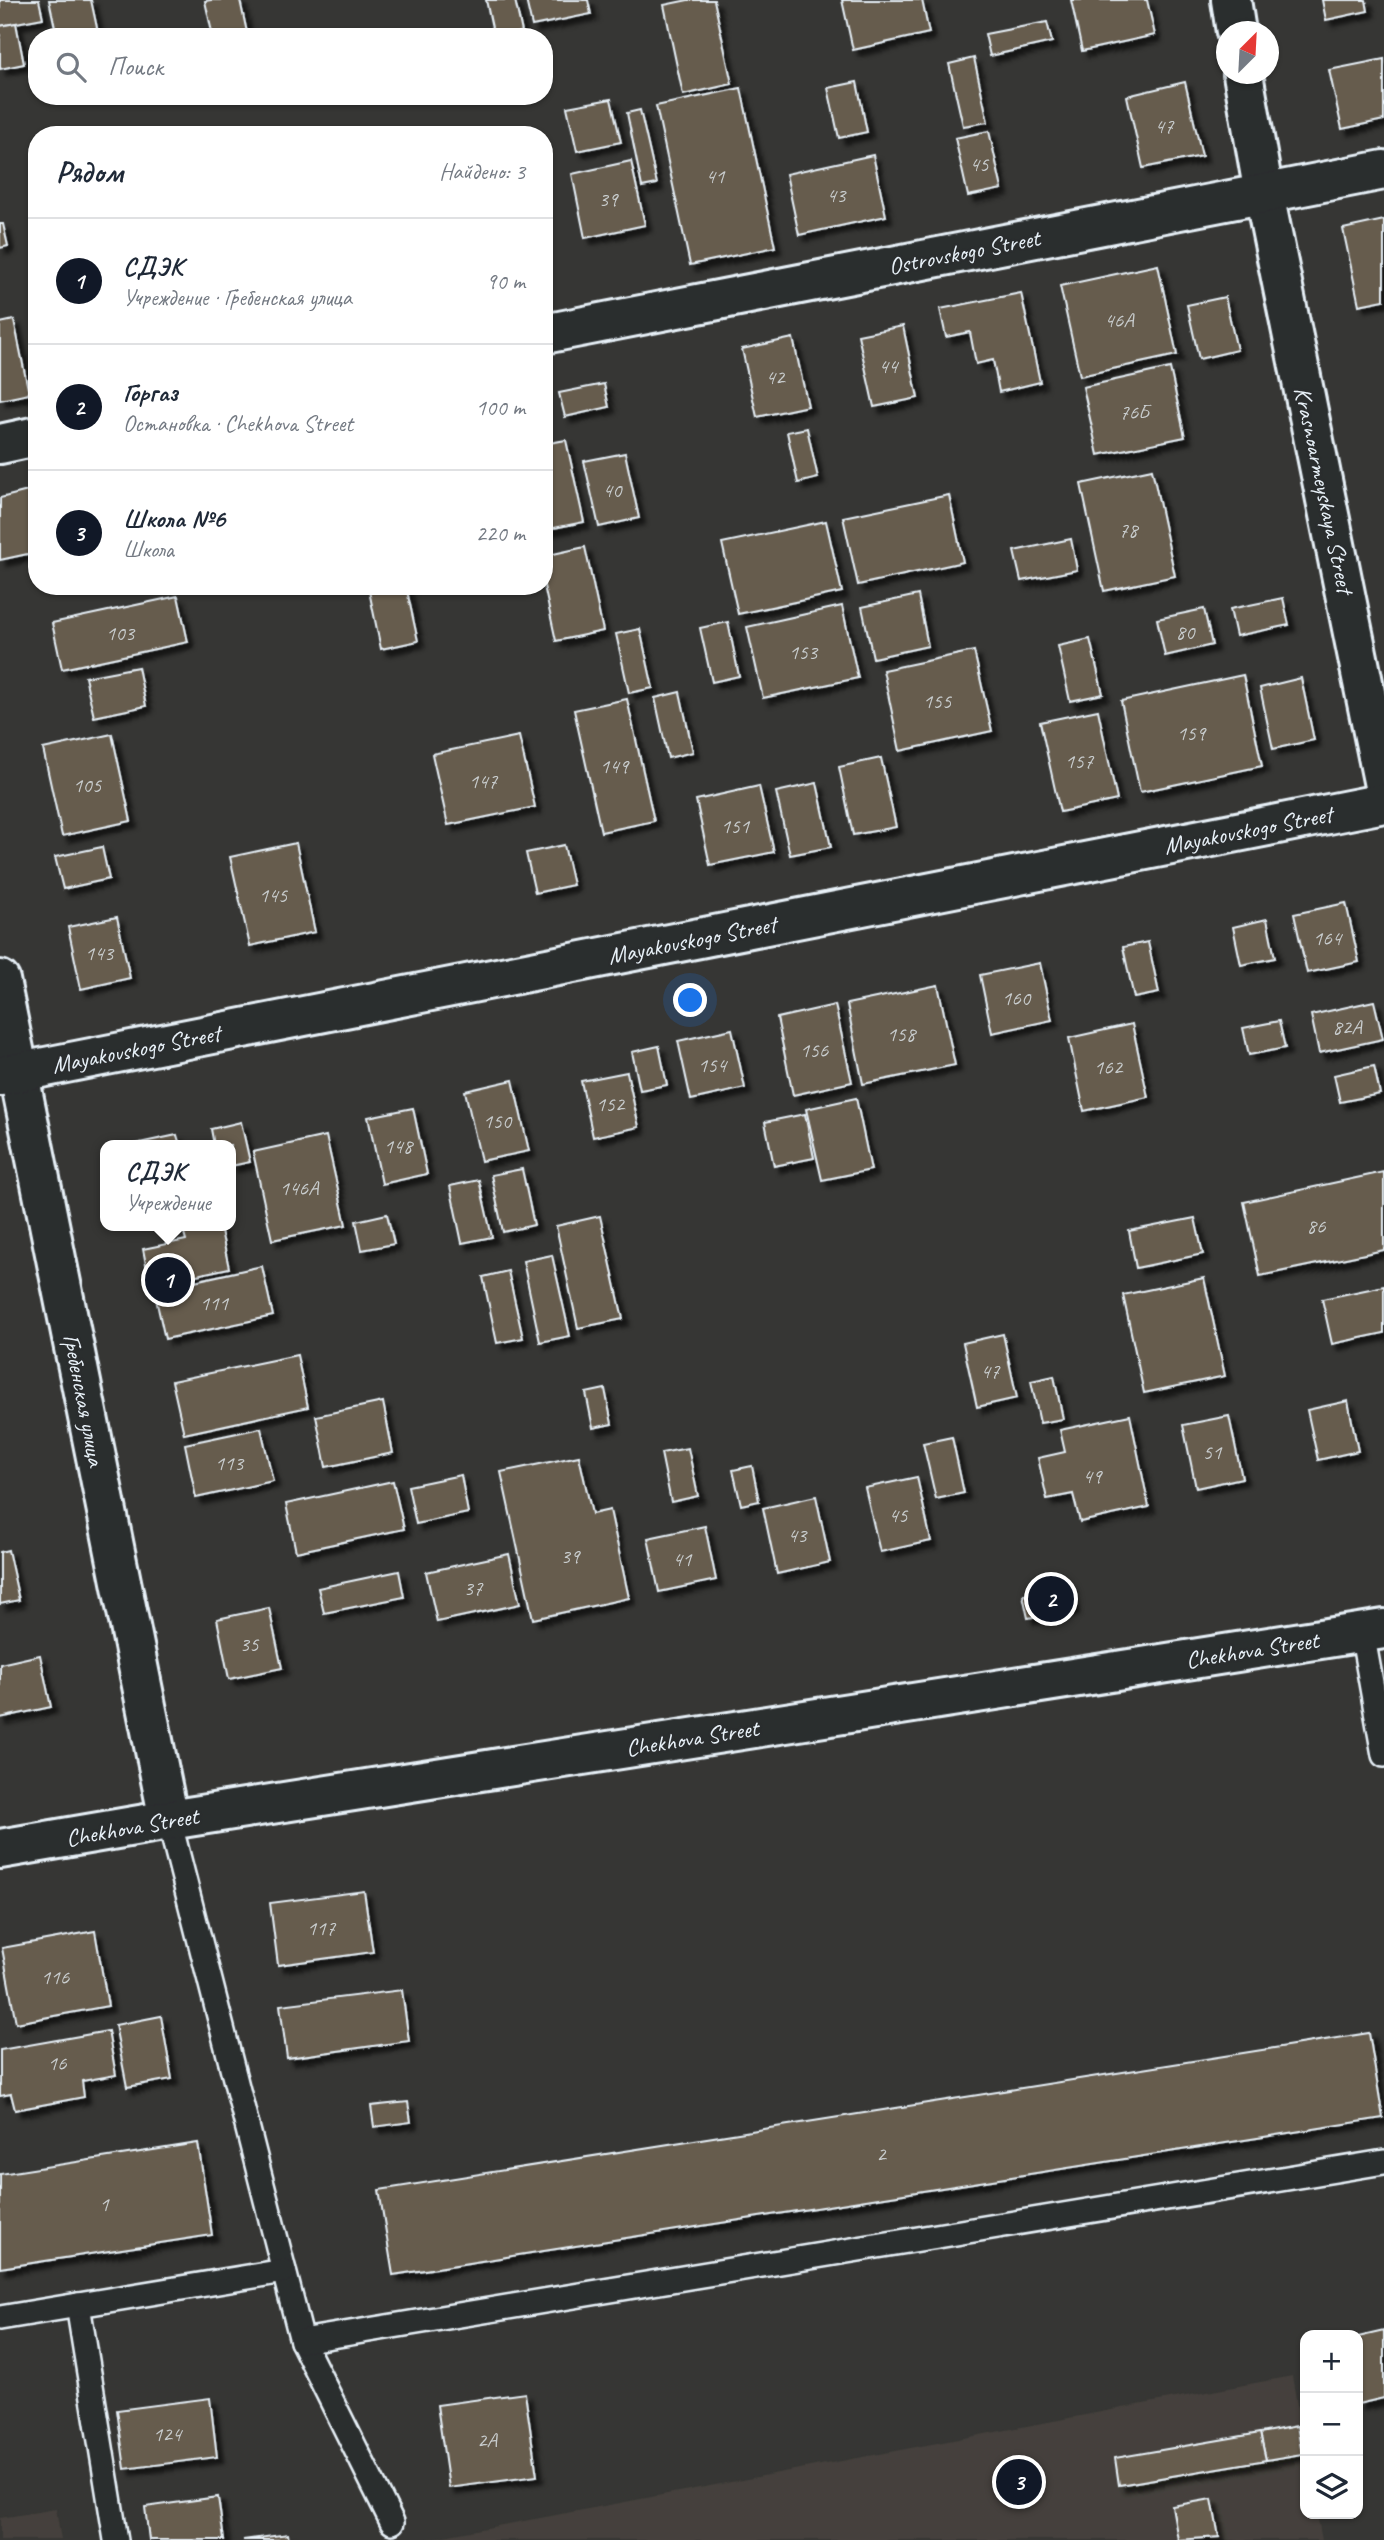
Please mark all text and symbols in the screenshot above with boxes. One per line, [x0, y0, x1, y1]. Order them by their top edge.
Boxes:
north arrow [1216, 21, 1279, 84]
search box [28, 28, 553, 105]
icon: search [52, 48, 90, 86]
text: Поиск [108, 50, 163, 83]
house number: 47 [1155, 113, 1175, 139]
house number: 45 [970, 151, 990, 177]
text: Рядом [56, 153, 123, 191]
text: Найдено: 3 [439, 157, 525, 186]
house number: 41 [706, 163, 726, 189]
house number: 43 [827, 182, 847, 208]
house number: 39 [599, 186, 619, 212]
street label: Ostrovskogo Street [886, 222, 1044, 281]
text: СДЭК [123, 250, 183, 283]
text: 1 [74, 267, 84, 296]
text: 90 m [486, 267, 525, 296]
text: Учреждение · Гребенская улица [123, 283, 352, 312]
house number: 46А [1104, 307, 1135, 333]
house number: 44 [879, 353, 900, 379]
house number: 42 [766, 364, 786, 390]
text: Горгаз [123, 376, 178, 409]
street label: Krasnoarmeyskaya Street [1287, 384, 1361, 599]
text: 2 [74, 393, 84, 422]
text: 100 m [476, 393, 525, 422]
house number: 76Б [1119, 399, 1152, 425]
text: Остановка · Chekhova Street [123, 409, 353, 438]
house number: 40 [603, 477, 623, 503]
text: Школа №6 [123, 502, 225, 535]
house number: 78 [1119, 517, 1140, 543]
text: 3 [74, 519, 84, 548]
text: 220 m [476, 519, 525, 548]
text: Школа [123, 535, 174, 564]
house number: 80 [1176, 619, 1196, 645]
house number: 103 [106, 620, 136, 646]
house number: 153 [789, 639, 819, 665]
house number: 155 [923, 688, 953, 714]
house number: 159 [1177, 720, 1207, 746]
house number: 157 [1065, 748, 1095, 774]
house number: 149 [600, 753, 630, 779]
house number: 147 [469, 768, 499, 794]
house number: 105 [73, 772, 103, 798]
street label: Mayakovskogo Street [1161, 798, 1338, 861]
house number: 151 [721, 813, 751, 839]
house number: 145 [259, 882, 289, 908]
street label: Mayakovskogo Street [605, 908, 782, 971]
house number: 164 [1313, 925, 1344, 951]
house number: 143 [85, 940, 115, 966]
your location [673, 983, 707, 1017]
house number: 160 [1002, 985, 1032, 1011]
house number: 82А [1332, 1014, 1363, 1040]
street label: Mayakovskogo Street [49, 1017, 226, 1080]
house number: 158 [887, 1021, 918, 1047]
house number: 156 [800, 1037, 829, 1063]
house number: 154 [698, 1052, 729, 1078]
house number: 162 [1094, 1054, 1124, 1080]
house number: 152 [596, 1091, 626, 1117]
house number: 150 [483, 1108, 513, 1134]
house number: 148 [384, 1133, 415, 1159]
popup [100, 1140, 236, 1231]
text: СДЭК [125, 1155, 185, 1188]
house number: 146А [280, 1175, 320, 1201]
text: Учреждение [125, 1188, 211, 1217]
house number: 86 [1307, 1213, 1326, 1239]
pin: 1 [145, 1254, 191, 1306]
house number: 111 [200, 1290, 230, 1316]
street label: Гребенская улица [57, 1331, 112, 1470]
house number: 47 [981, 1358, 1001, 1384]
house number: 51 [1203, 1439, 1223, 1465]
house number: 113 [215, 1450, 245, 1476]
house number: 49 [1083, 1463, 1103, 1489]
house number: 45 [889, 1502, 909, 1528]
house number: 43 [788, 1522, 808, 1548]
house number: 39 [561, 1543, 581, 1569]
house number: 41 [673, 1546, 693, 1572]
pin: 2 [1028, 1573, 1074, 1625]
house number: 37 [464, 1575, 484, 1601]
street label: Chekhova Street [1184, 1624, 1322, 1675]
house number: 35 [240, 1631, 260, 1657]
street label: Chekhova Street [624, 1712, 762, 1763]
street label: Chekhova Street [64, 1800, 202, 1853]
house number: 117 [307, 1915, 337, 1941]
house number: 116 [41, 1964, 70, 1990]
house number: 16 [48, 2050, 67, 2076]
house number: 2 [876, 2141, 887, 2167]
house number: 1 [99, 2191, 110, 2217]
map controls [1300, 2330, 1363, 2519]
button: + [1300, 2330, 1363, 2393]
button: − [1300, 2393, 1363, 2456]
house number: 124 [153, 2421, 184, 2447]
house number: 2А [477, 2427, 498, 2453]
pin: 3 [996, 2456, 1042, 2508]
button: layers [1300, 2456, 1363, 2519]

